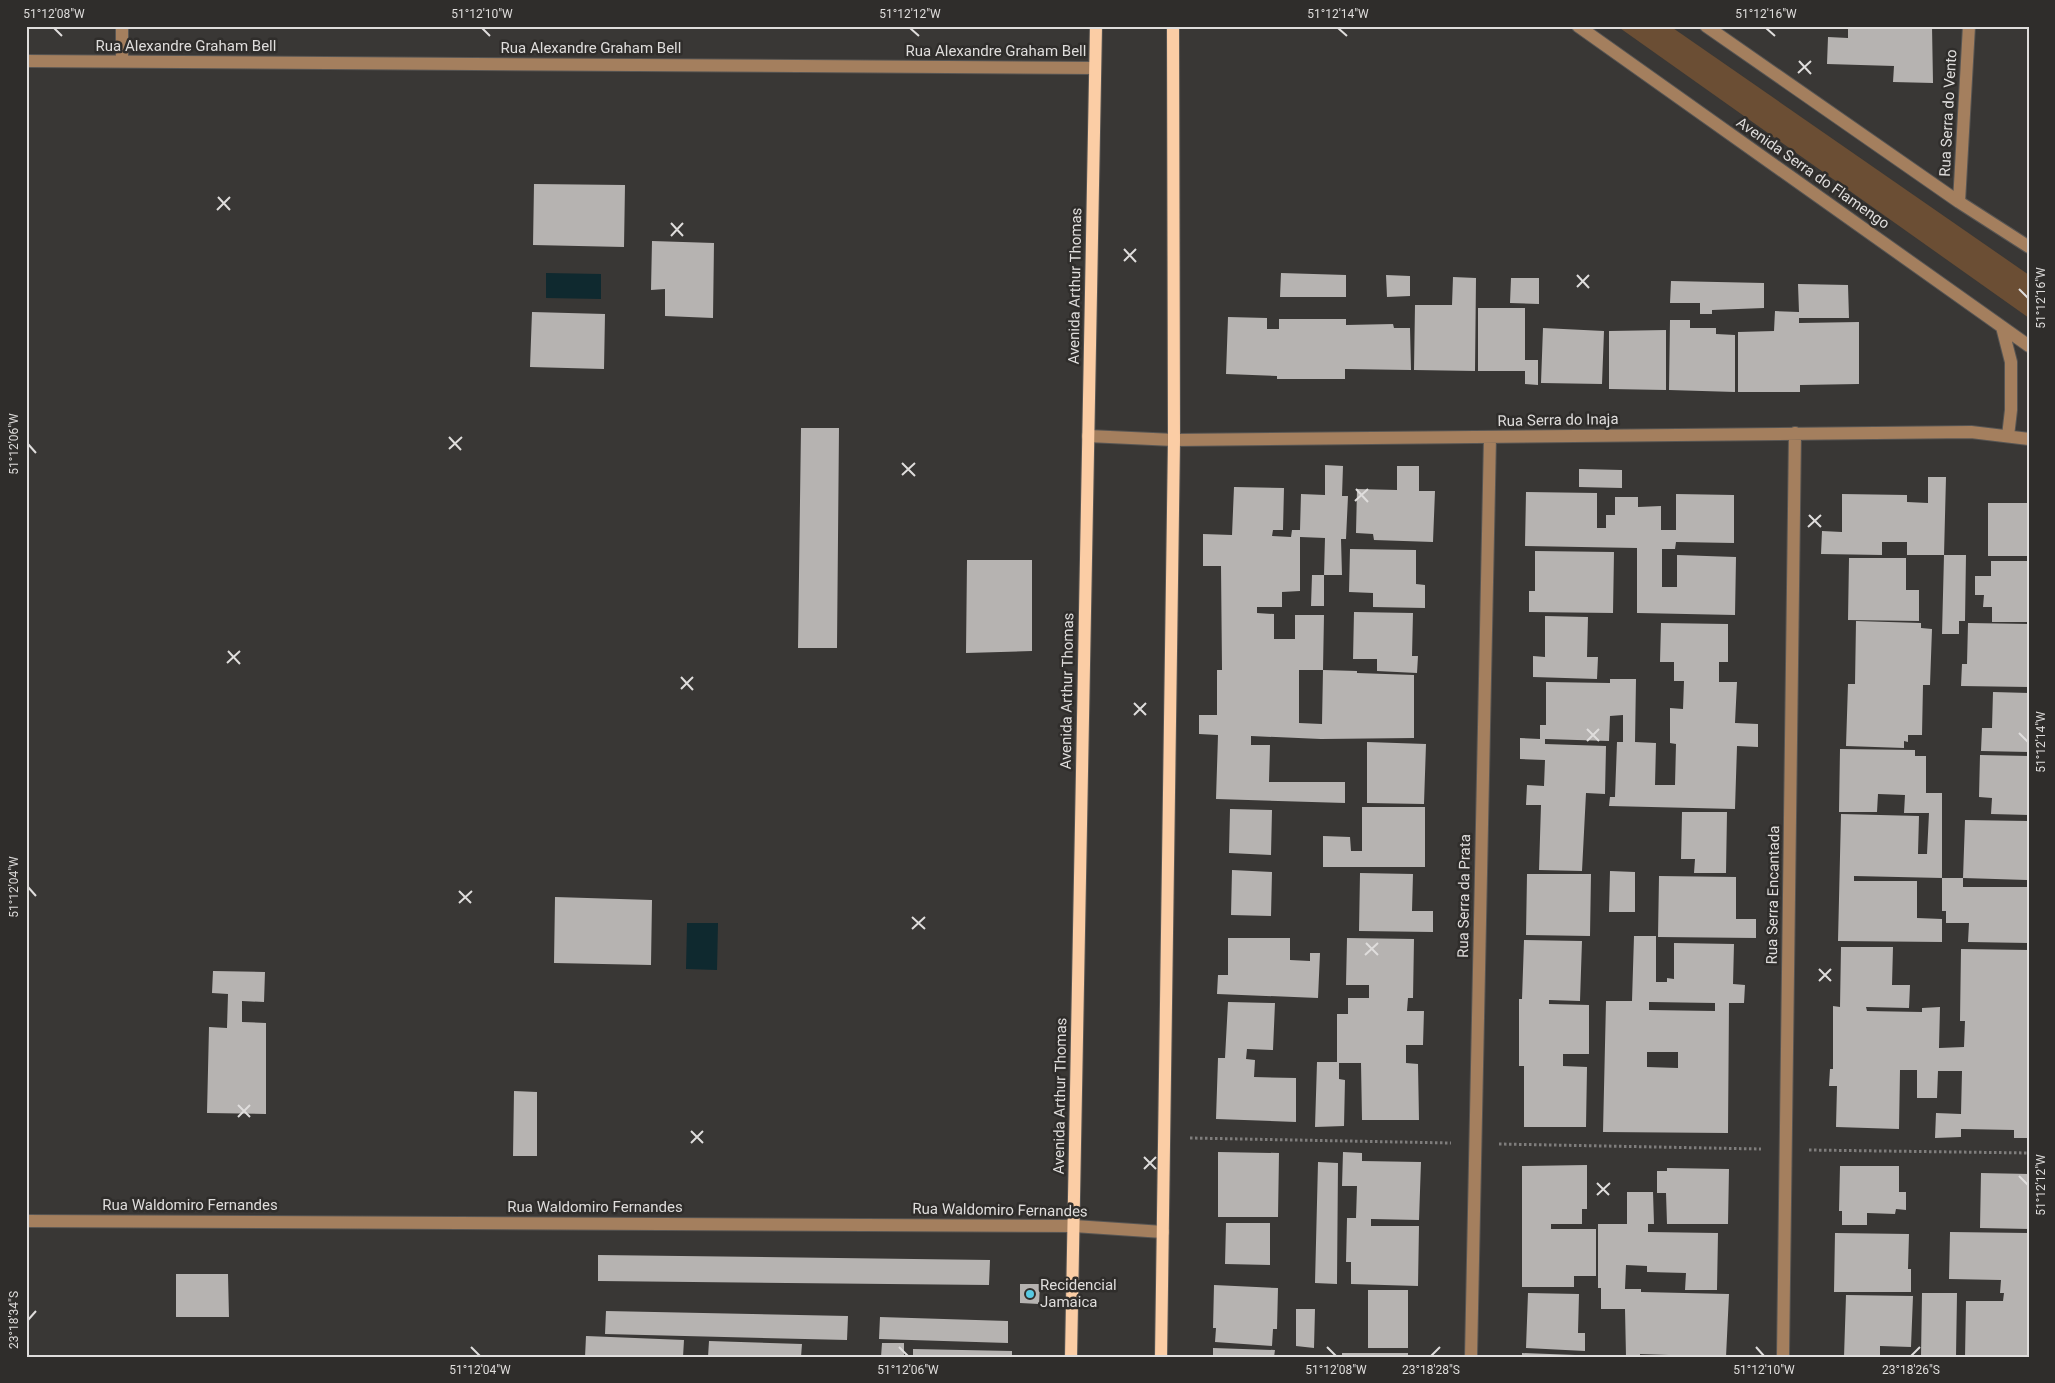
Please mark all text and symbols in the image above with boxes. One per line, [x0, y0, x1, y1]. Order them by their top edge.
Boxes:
text: 51°12'08"W [23, 7, 85, 21]
text: 51°12'10"W [451, 7, 513, 21]
text: 51°12'12"W [879, 7, 941, 21]
text: 51°12'14"W [1307, 7, 1369, 21]
text: 51°12'16"W [1735, 7, 1797, 21]
street label: Rua Alexandre Graham Bell [96, 37, 276, 55]
street label: Rua Alexandre Graham Bell [501, 39, 681, 57]
street label: Rua Alexandre Graham Bell [906, 42, 1086, 60]
street label: Rua Serra do Vento [1936, 49, 1960, 177]
street label: Avenida Serra do Flamengo [1733, 113, 1893, 233]
street label: Avenida Arthur Thomas [1065, 207, 1085, 365]
text: 51°12'16"W [2034, 267, 2048, 329]
street label: Rua Serra do Inaja [1497, 410, 1619, 430]
text: 51°12'06"W [7, 413, 21, 475]
street label: Avenida Arthur Thomas [1057, 612, 1077, 770]
text: 51°12'14"W [2034, 711, 2048, 773]
street label: Rua Serra Encantada [1763, 825, 1783, 965]
street label: Rua Serra da Prata [1454, 834, 1474, 958]
text: 51°12'04"W [7, 856, 21, 918]
street label: Avenida Arthur Thomas [1050, 1017, 1070, 1175]
text: 51°12'12"W [2034, 1154, 2048, 1216]
street label: Rua Waldomiro Fernandes [102, 1196, 278, 1214]
street label: Rua Waldomiro Fernandes [507, 1198, 683, 1216]
street label: Rua Waldomiro Fernandes [912, 1199, 1088, 1221]
place label: Recidencial Jamaica [1040, 1276, 1117, 1311]
marker: Recidencial Jamaica [1024, 1288, 1036, 1300]
text: 23°18'34"S [7, 1291, 21, 1349]
text: 51°12'04"W [449, 1363, 511, 1377]
text: 51°12'06"W [877, 1363, 939, 1377]
text: 51°12'08"W [1305, 1363, 1367, 1377]
text: 23°18'28"S [1402, 1363, 1460, 1377]
text: 51°12'10"W [1733, 1363, 1795, 1377]
text: 23°18'26"S [1882, 1363, 1940, 1377]

